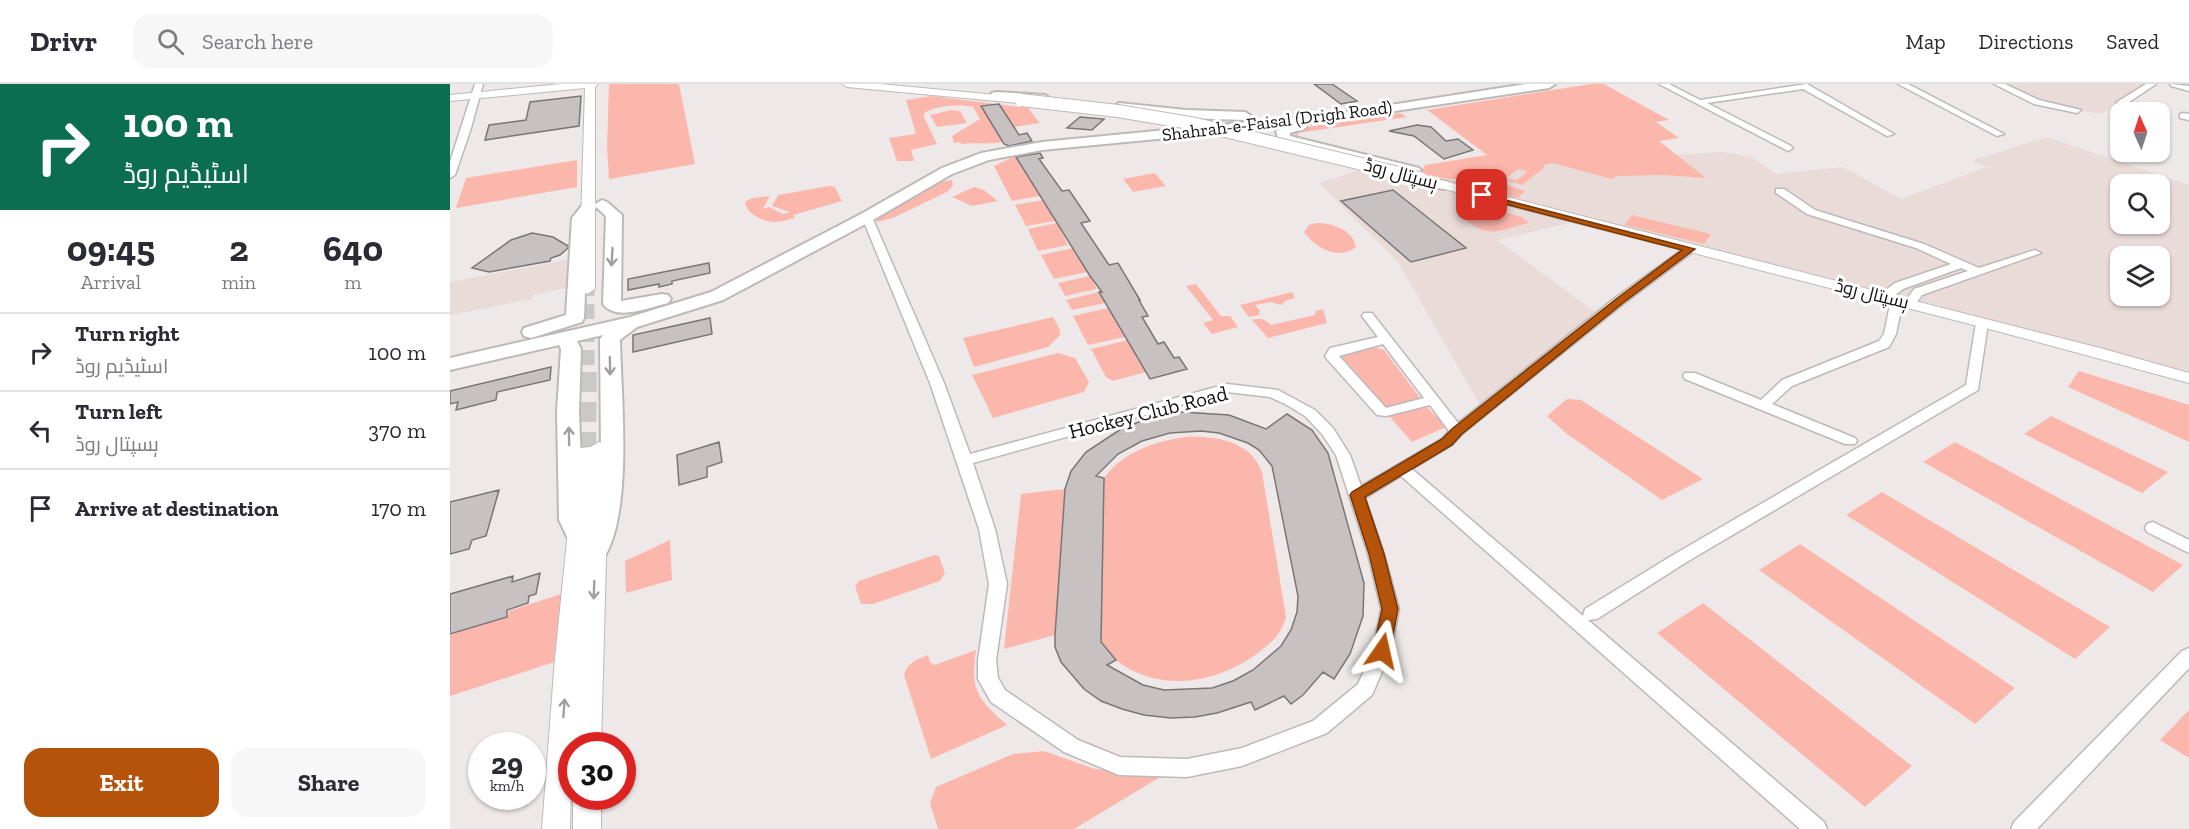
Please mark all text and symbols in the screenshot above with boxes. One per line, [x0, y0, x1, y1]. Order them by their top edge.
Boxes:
search box [133, 14, 553, 68]
text: Drivr [30, 25, 97, 58]
icon: search [154, 25, 187, 58]
text: Search here [202, 28, 313, 55]
text: Map [1906, 29, 1946, 54]
text: Directions [1979, 29, 2073, 54]
text: Saved [2106, 29, 2159, 54]
street label: Shahrah-e-Faisal (Drigh Road) [1161, 96, 1393, 146]
text: 100 m [123, 97, 233, 148]
north arrow [2110, 102, 2170, 162]
map controls [2110, 102, 2170, 306]
icon: right [24, 108, 102, 186]
street label: ہسپتال روڈ [1361, 154, 1440, 195]
text: اسٹیڈیم روڈ [123, 158, 249, 190]
pin [1456, 169, 1507, 220]
button: search [2110, 174, 2170, 234]
icon: arrive [1465, 178, 1498, 211]
text: 09:45 [67, 227, 155, 270]
text: 2 [229, 227, 248, 270]
text: 640 [323, 227, 383, 270]
button: layers [2110, 246, 2170, 306]
one-way arrow [606, 247, 617, 267]
text: Arrival [81, 270, 141, 294]
text: min [222, 270, 256, 294]
text: m [344, 270, 362, 294]
street label: ہسپتال روڈ [1832, 274, 1911, 315]
text: Turn right [75, 320, 179, 347]
icon: right [24, 336, 57, 369]
text: 100 m [368, 339, 426, 366]
text: اسٹیڈیم روڈ [75, 354, 168, 378]
one-way arrow [605, 356, 616, 376]
street label: Hockey Club Road [1066, 380, 1231, 444]
text: Turn left [75, 398, 162, 425]
icon: left [24, 414, 57, 447]
text: 370 m [368, 417, 426, 444]
one-way arrow [563, 427, 574, 447]
text: ہسپتال روڈ [75, 432, 159, 456]
icon: arrive [24, 492, 57, 525]
text: Arrive at destination [75, 495, 278, 522]
text: 170 m [371, 495, 426, 522]
one-way arrow [588, 580, 600, 600]
position arrow [1350, 619, 1414, 683]
one-way arrow [558, 698, 569, 718]
speed limit sign: 30 [558, 732, 636, 810]
text: 29 [491, 746, 523, 782]
button: Exit [24, 748, 219, 817]
button: Share [231, 748, 426, 817]
text: km/h [490, 777, 524, 795]

